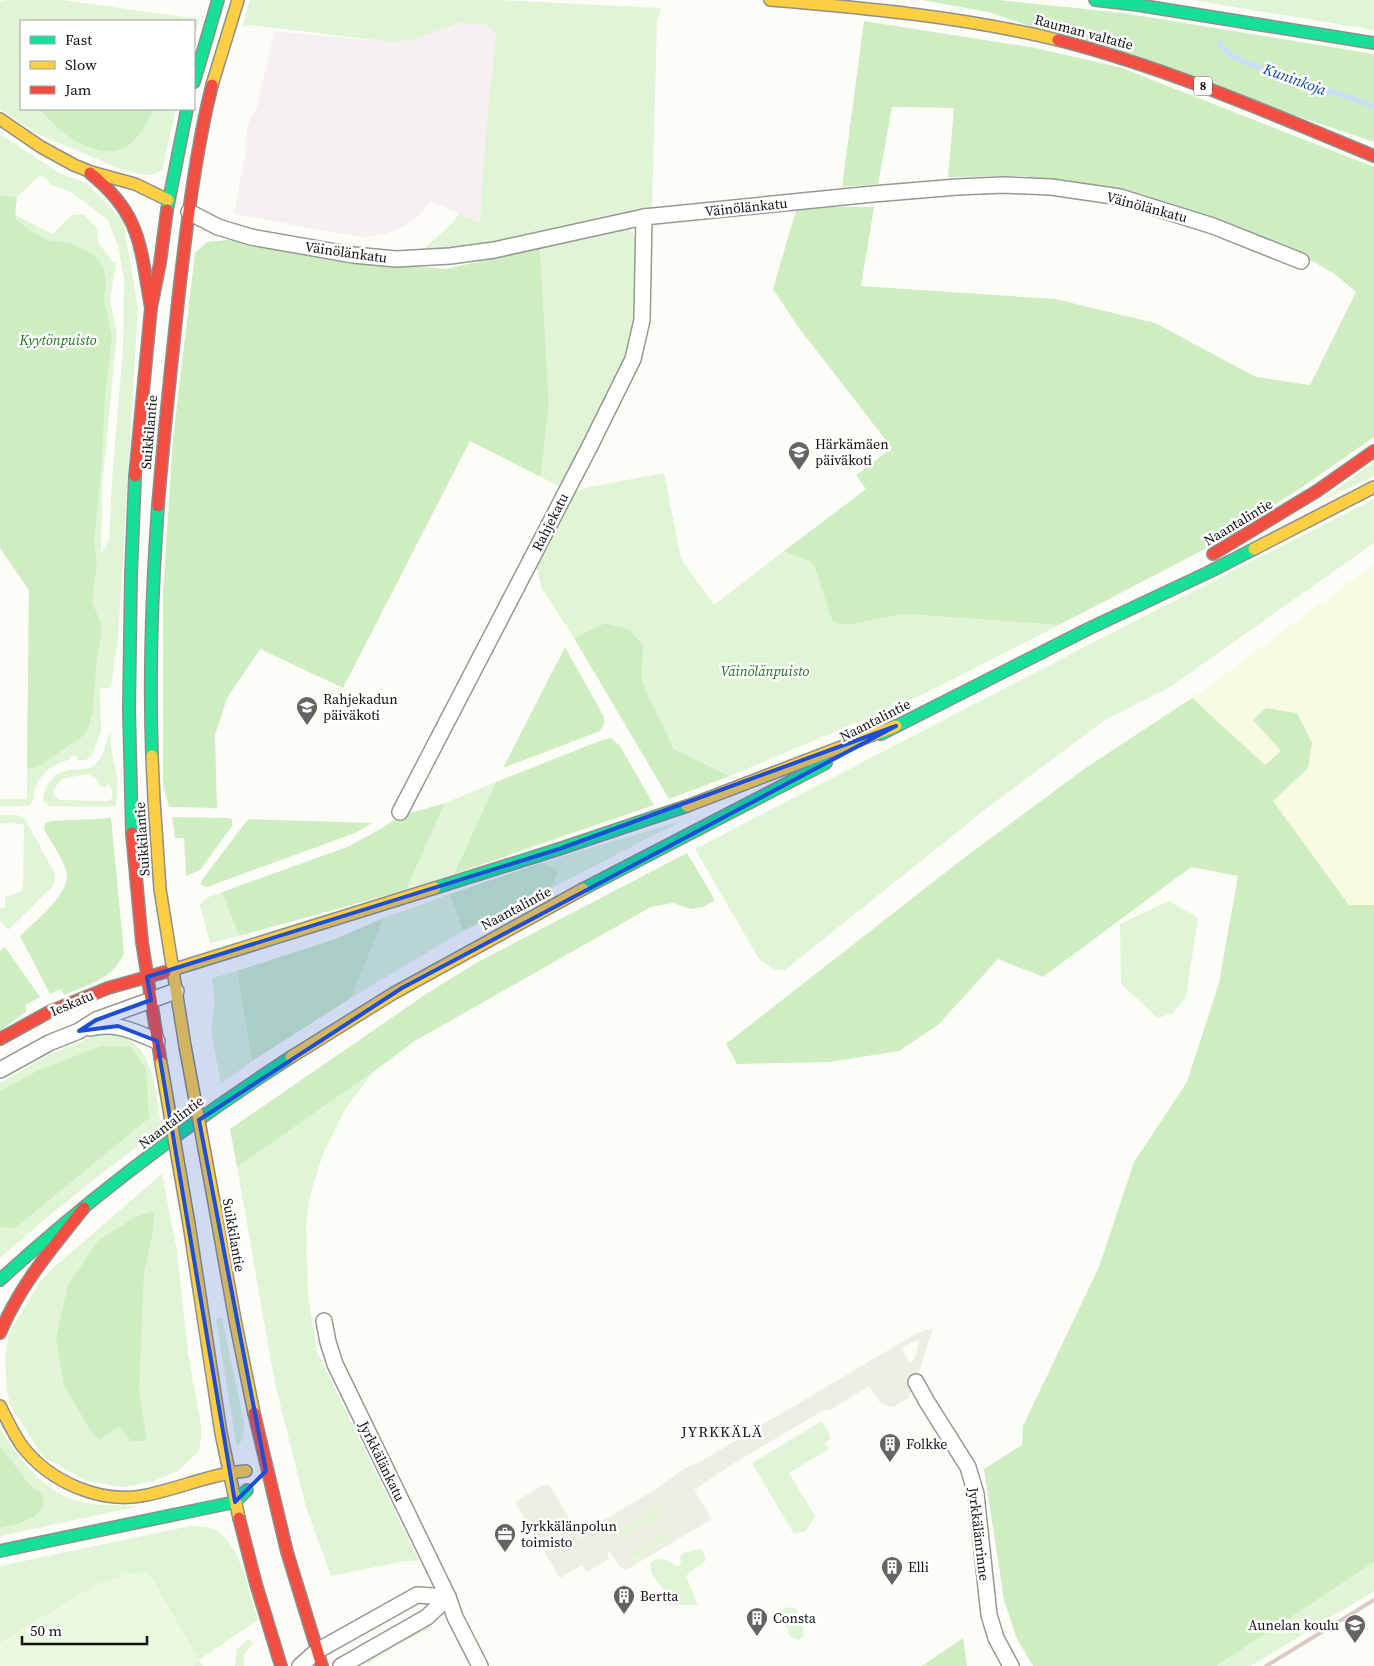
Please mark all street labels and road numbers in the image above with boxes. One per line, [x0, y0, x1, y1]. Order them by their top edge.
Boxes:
street label: Rauman valtatie [1032, 9, 1136, 55]
road number: 8 [1194, 76, 1212, 95]
street label: Väinölänkatu [1104, 187, 1190, 227]
street label: Väinölänkatu [704, 193, 788, 221]
street label: Väinölänkatu [304, 236, 388, 268]
street label: Suikkilantie [136, 394, 162, 470]
street label: Rahjekatu [527, 489, 573, 555]
street label: Naantalintie [1200, 494, 1276, 550]
street label: Naantalintie [836, 694, 914, 746]
street label: Suikkilantie [129, 801, 155, 877]
street label: Naantalintie [477, 881, 555, 935]
street label: Ieskatu [47, 985, 97, 1021]
street label: Naantalintie [134, 1091, 208, 1153]
street label: Suikkilantie [218, 1197, 250, 1273]
street label: Jyrkkälänkatu [353, 1417, 410, 1505]
street label: Jyrkkälänrinne [963, 1485, 995, 1582]

